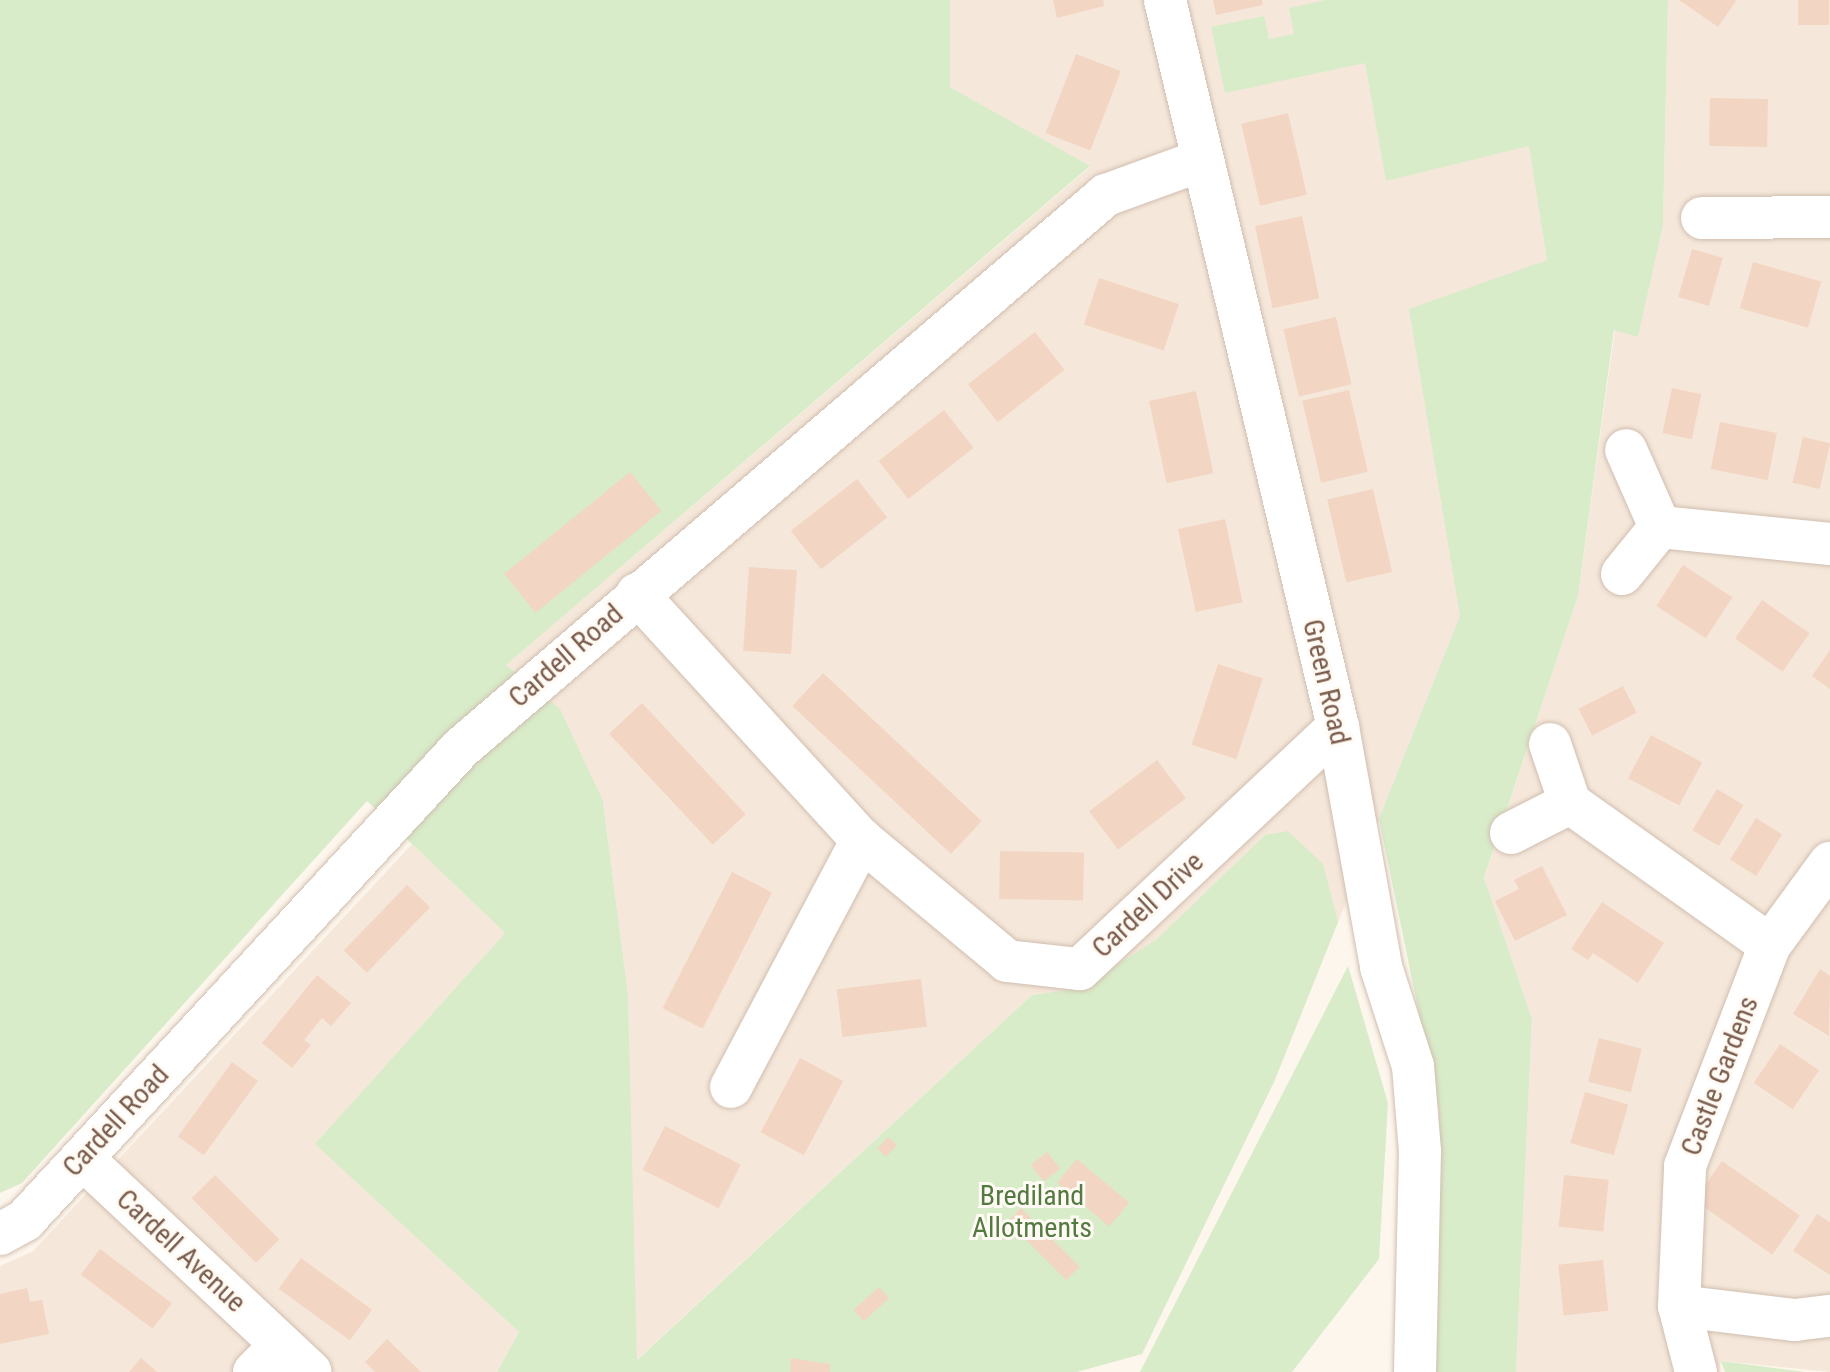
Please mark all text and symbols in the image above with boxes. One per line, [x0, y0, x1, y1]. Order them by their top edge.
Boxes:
street label: Cardell Road [502, 597, 630, 715]
street label: Green Road [1295, 616, 1357, 748]
street label: Cardell Drive [1085, 845, 1211, 965]
street label: Castle Gardens [1674, 992, 1766, 1160]
street label: Cardell Road [56, 1058, 176, 1184]
park label: Brediland Allotments [972, 1179, 1092, 1245]
street label: Cardell Avenue [109, 1183, 253, 1319]

